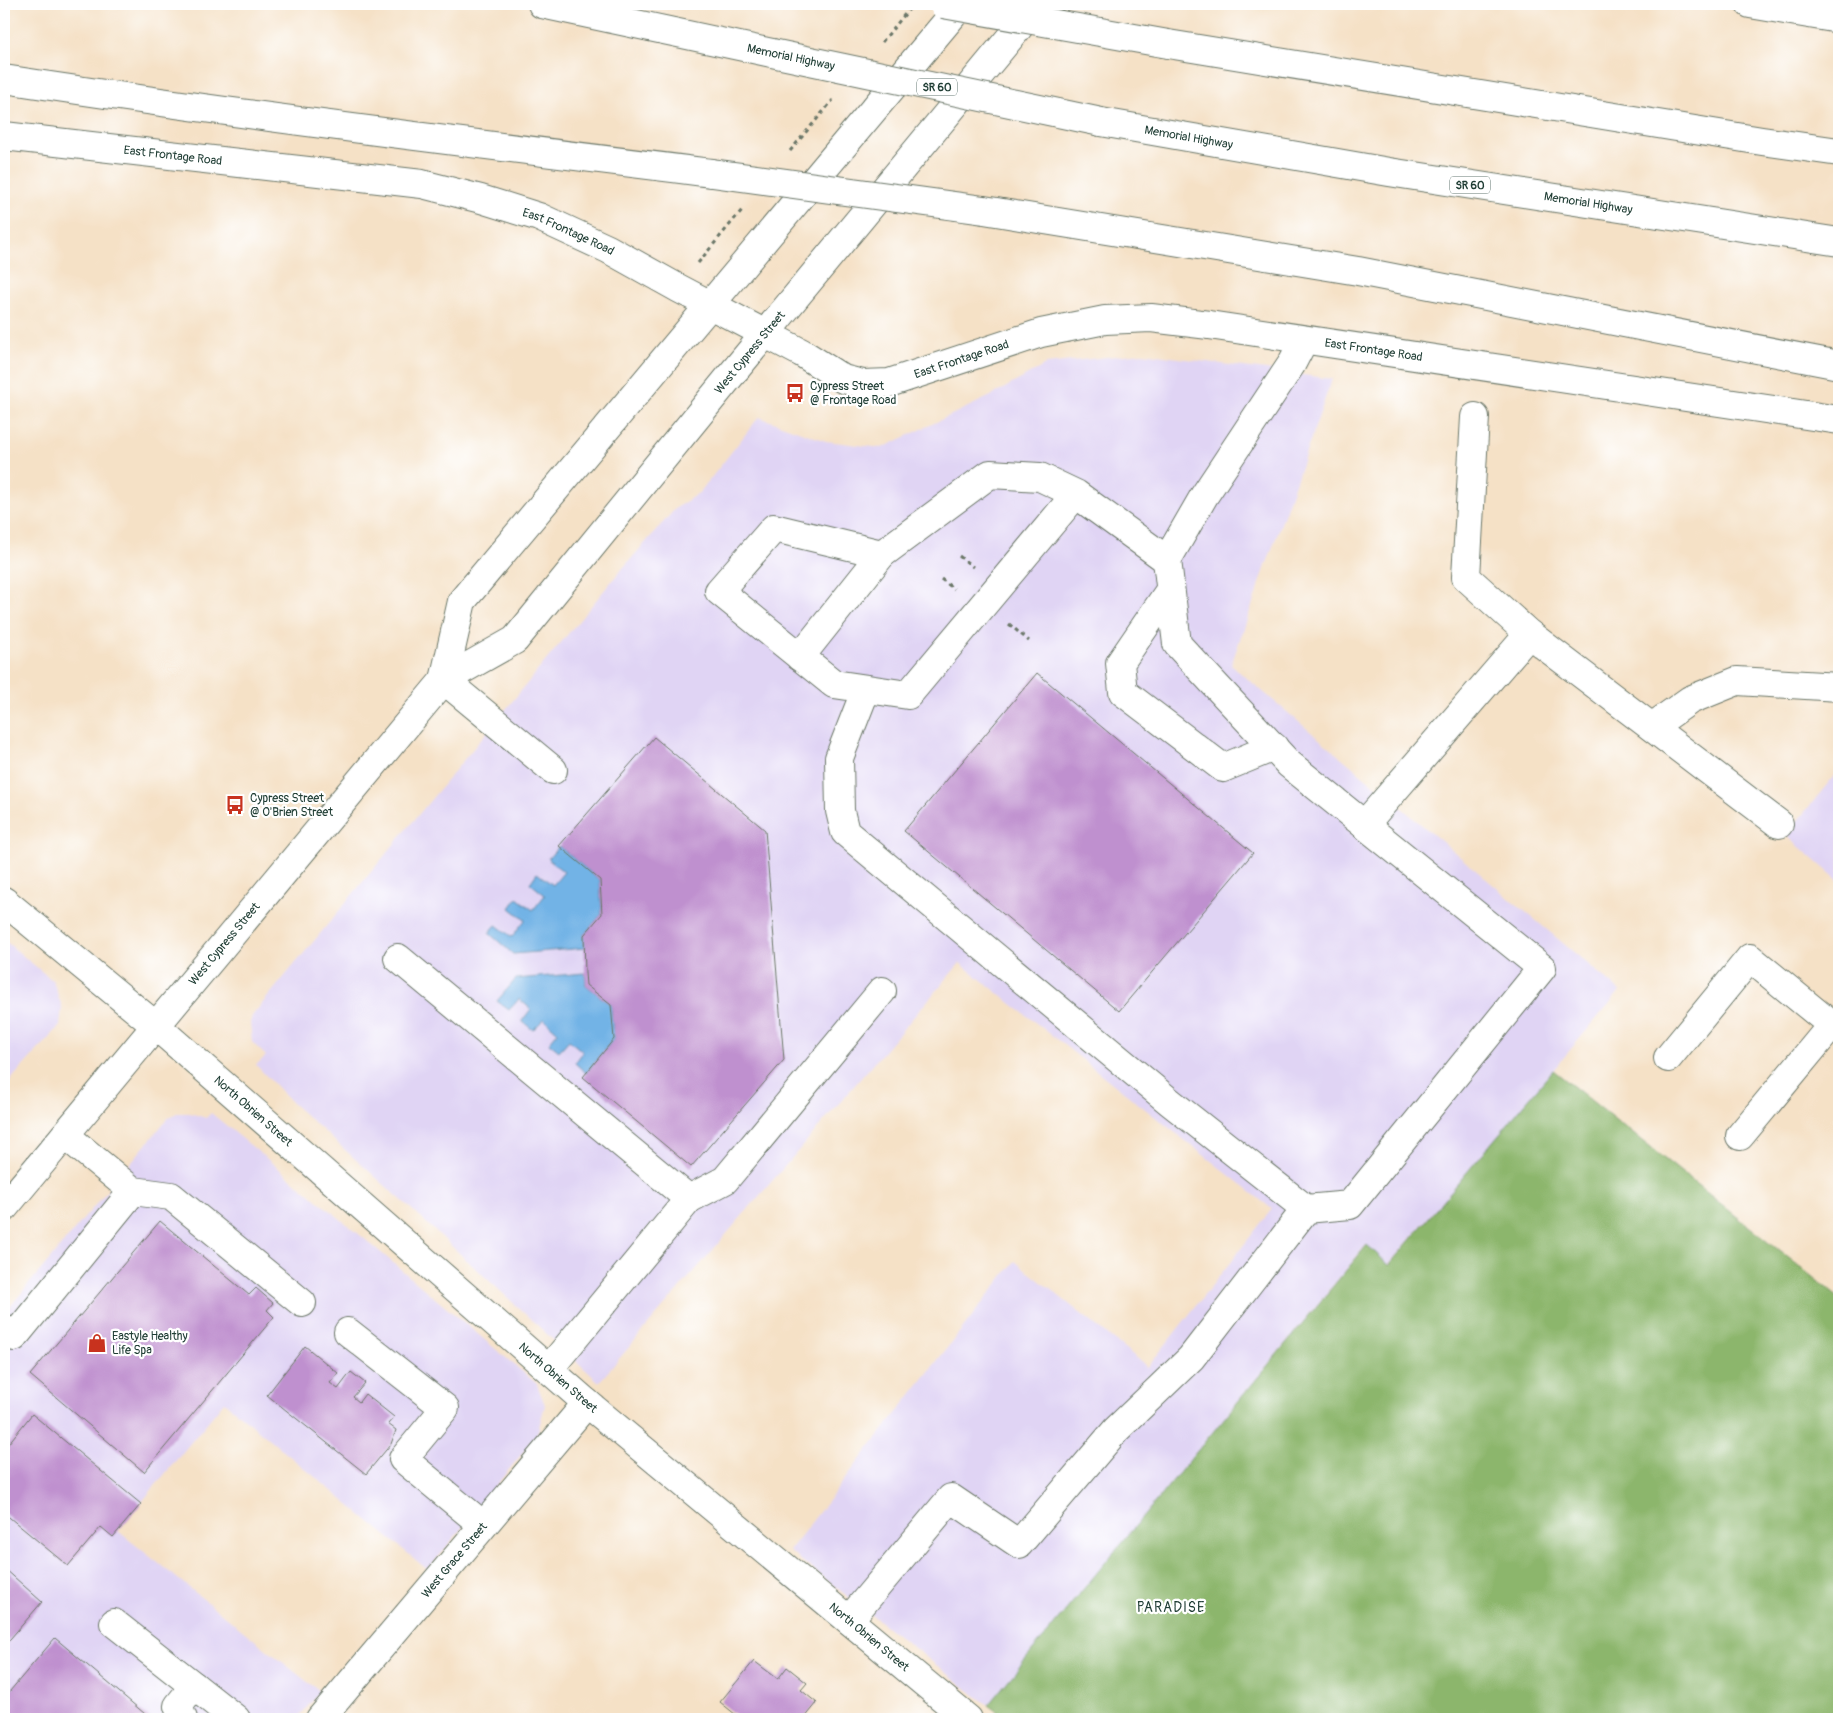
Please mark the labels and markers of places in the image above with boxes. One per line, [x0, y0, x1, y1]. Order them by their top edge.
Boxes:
place label: Cypress Street @ Frontage Road [810, 379, 896, 408]
bus stop icon: Cypress Street @ Frontage Road [784, 382, 806, 404]
place label: Cypress Street @ O'Brien Street [250, 791, 333, 820]
bus stop icon: Cypress Street @ O'Brien Street [224, 794, 246, 816]
place label: Eastyle Healthy Life Spa [112, 1329, 188, 1358]
shop icon: Eastyle Healthy Life Spa [86, 1332, 108, 1354]

